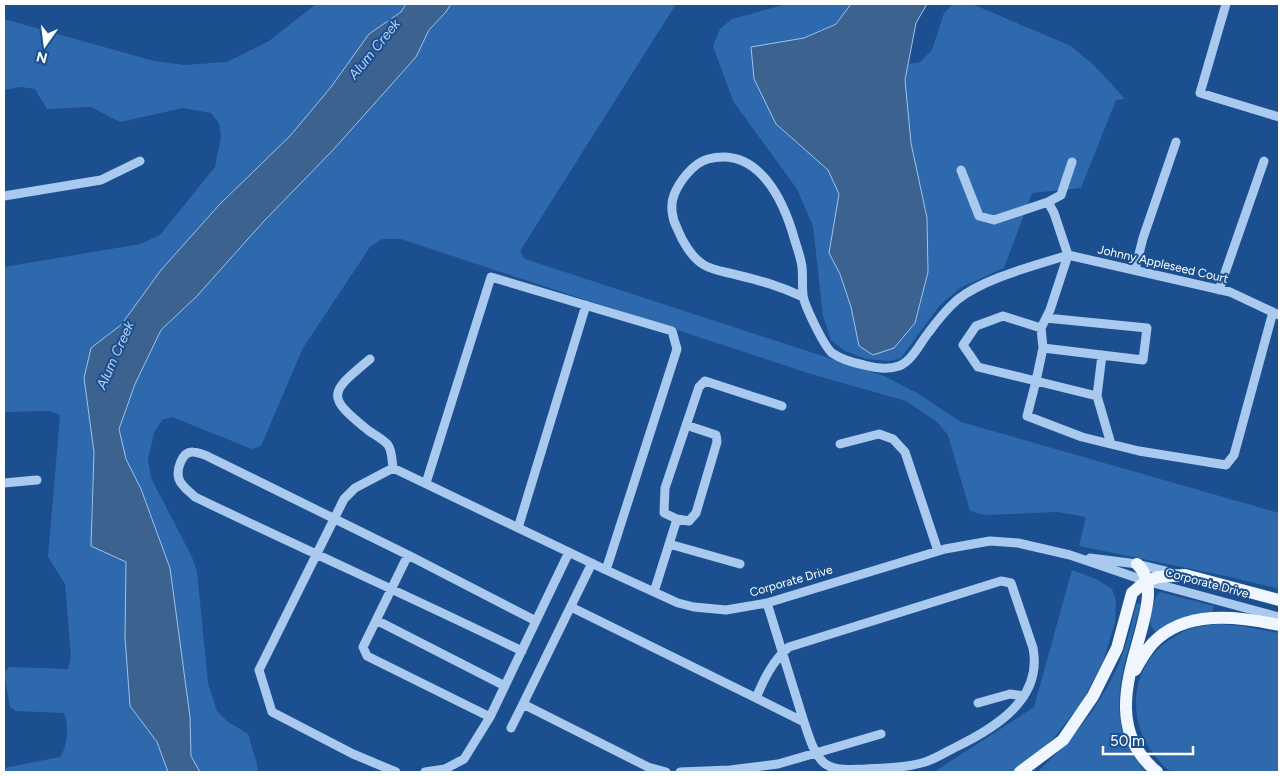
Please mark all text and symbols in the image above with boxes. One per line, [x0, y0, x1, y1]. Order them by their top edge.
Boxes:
water label: Alum Creek [344, 15, 405, 84]
north arrow [20, 20, 70, 70]
text: N [35, 48, 49, 67]
street label: Johnny Appleseed Court [1096, 242, 1230, 286]
water label: Alum Creek [92, 317, 139, 393]
street label: Corporate Drive [748, 562, 835, 600]
street label: Corporate Drive [1164, 565, 1251, 601]
scale bar [1103, 724, 1193, 756]
text: 50 m [1110, 732, 1145, 750]

